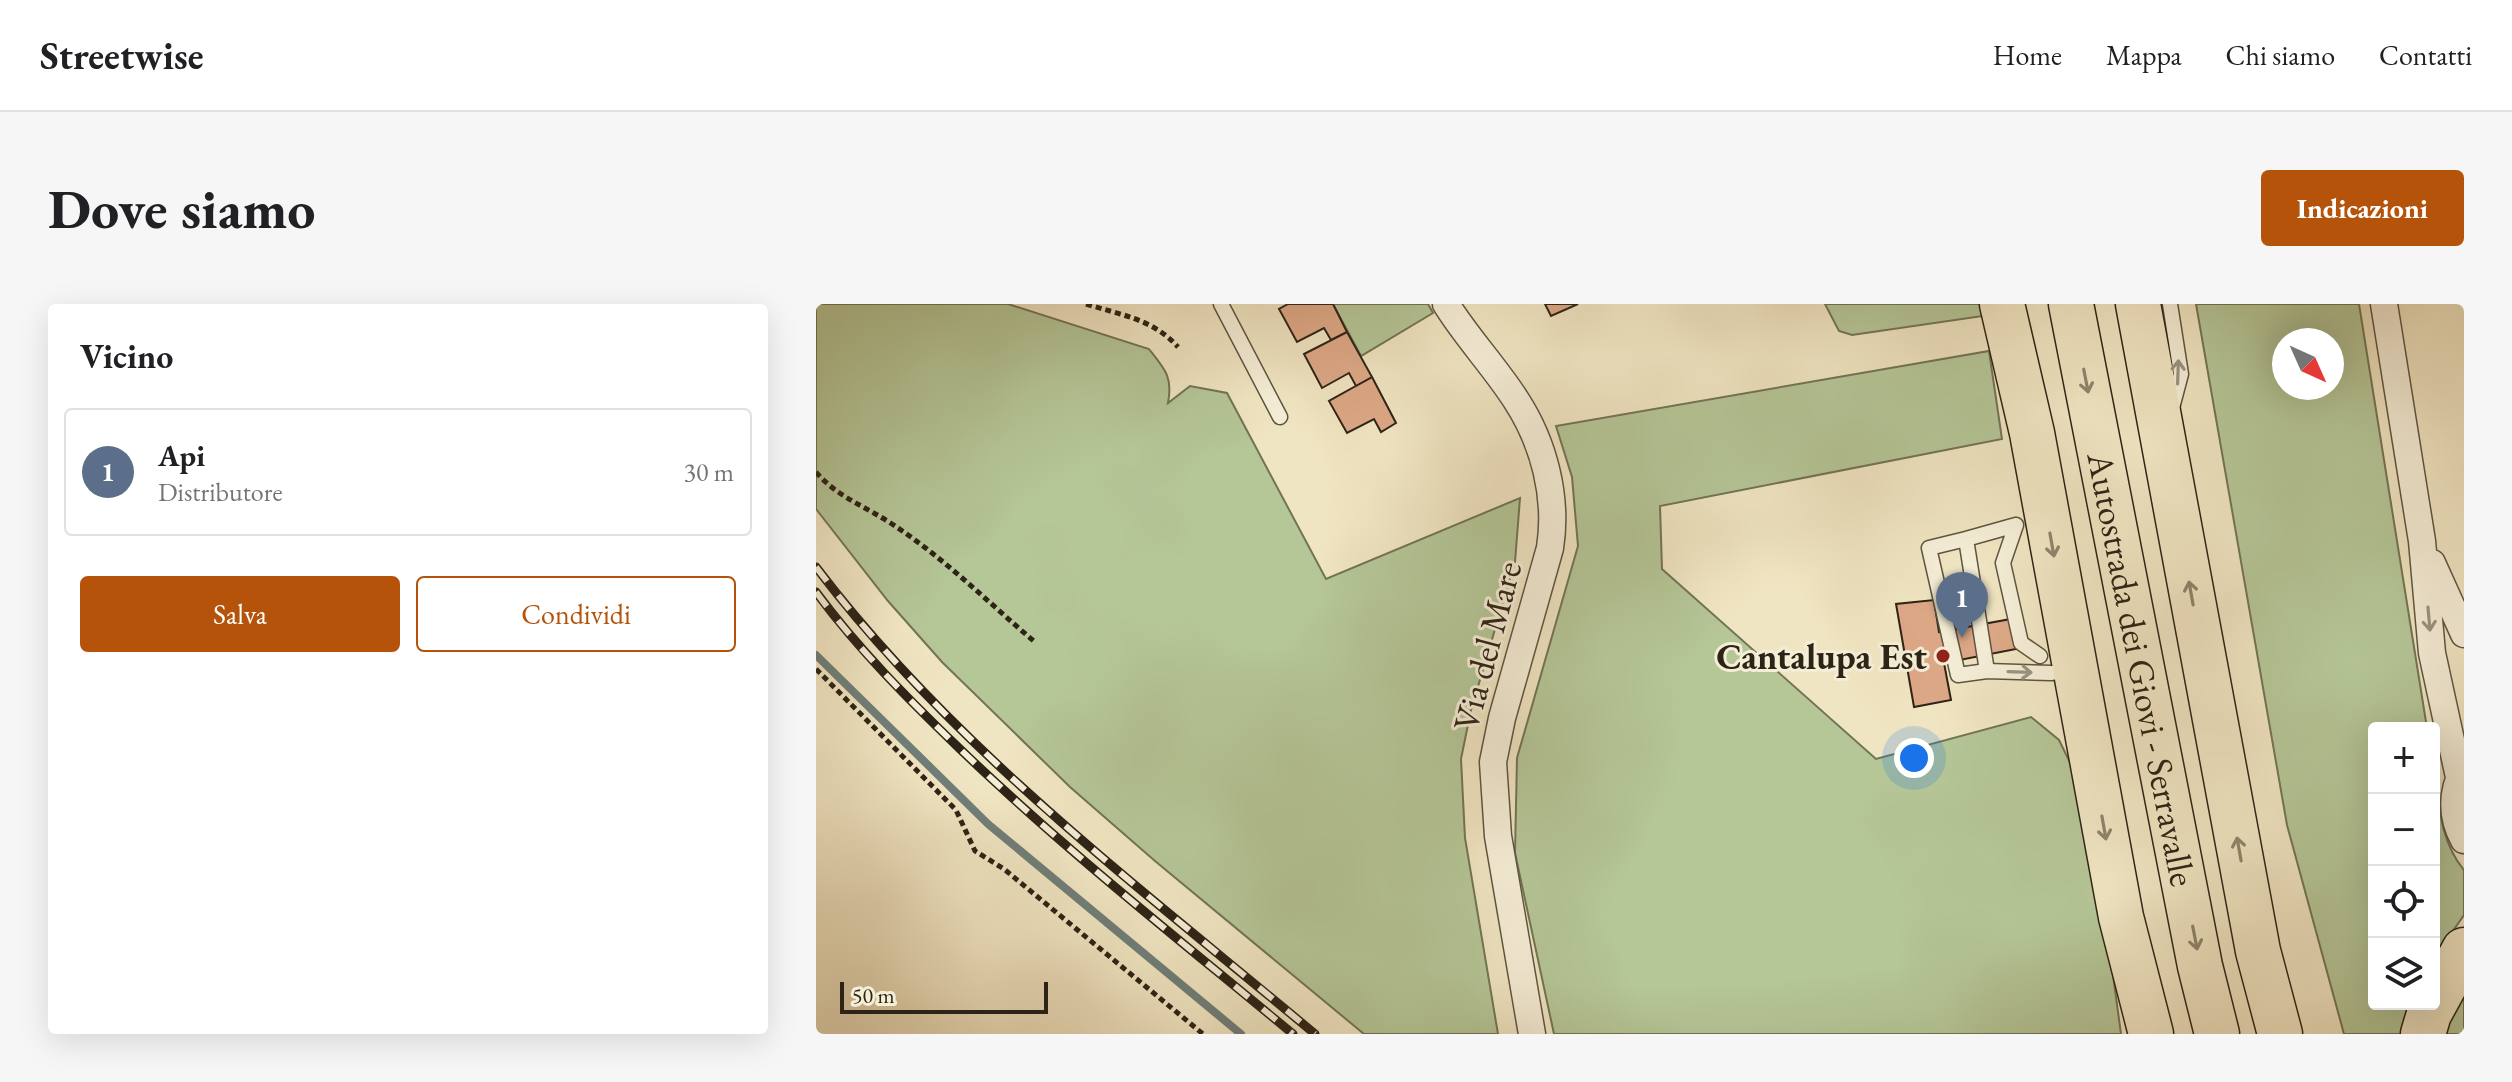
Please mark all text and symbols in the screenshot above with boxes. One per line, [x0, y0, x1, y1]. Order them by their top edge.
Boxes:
text: Streetwise [40, 31, 203, 80]
text: Home [1993, 37, 2062, 73]
text: Mappa [2106, 37, 2182, 73]
text: Chi siamo [2226, 37, 2335, 73]
text: Contatti [2379, 37, 2472, 73]
button: Indicazioni [2261, 170, 2464, 246]
text: Dove siamo [48, 172, 316, 245]
north arrow [2272, 328, 2344, 400]
text: Vicino [80, 334, 173, 378]
one-way arrow [2171, 359, 2186, 386]
one-way arrow [2079, 367, 2094, 393]
text: Api [158, 436, 205, 475]
street label: Autostrada dei Giovi - Serravalle [2077, 447, 2207, 890]
text: 1 [101, 455, 115, 489]
text: 30 m [684, 455, 734, 489]
text: Distributore [158, 475, 283, 509]
one-way arrow [2046, 531, 2061, 557]
street label: Via del Mare [1442, 556, 1532, 736]
pin: 1 [1936, 572, 1988, 638]
button: Salva [80, 576, 400, 652]
button: Condividi [416, 576, 736, 652]
one-way arrow [2183, 581, 2198, 606]
one-way arrow [2422, 605, 2437, 632]
place label: Cantalupa Est [1716, 633, 1927, 680]
marker: Cantalupa Est [1934, 647, 1952, 665]
one-way arrow [2006, 664, 2033, 679]
map controls [2368, 722, 2440, 1010]
button: + [2368, 722, 2440, 794]
your location [1894, 738, 1934, 778]
button: − [2368, 794, 2440, 866]
one-way arrow [2098, 815, 2113, 840]
one-way arrow [2230, 836, 2245, 862]
button: locate [2368, 866, 2440, 938]
one-way arrow [2188, 925, 2203, 950]
button: layers [2368, 938, 2440, 1010]
scale bar [840, 978, 1048, 1014]
text: 50 m [852, 981, 895, 1010]

